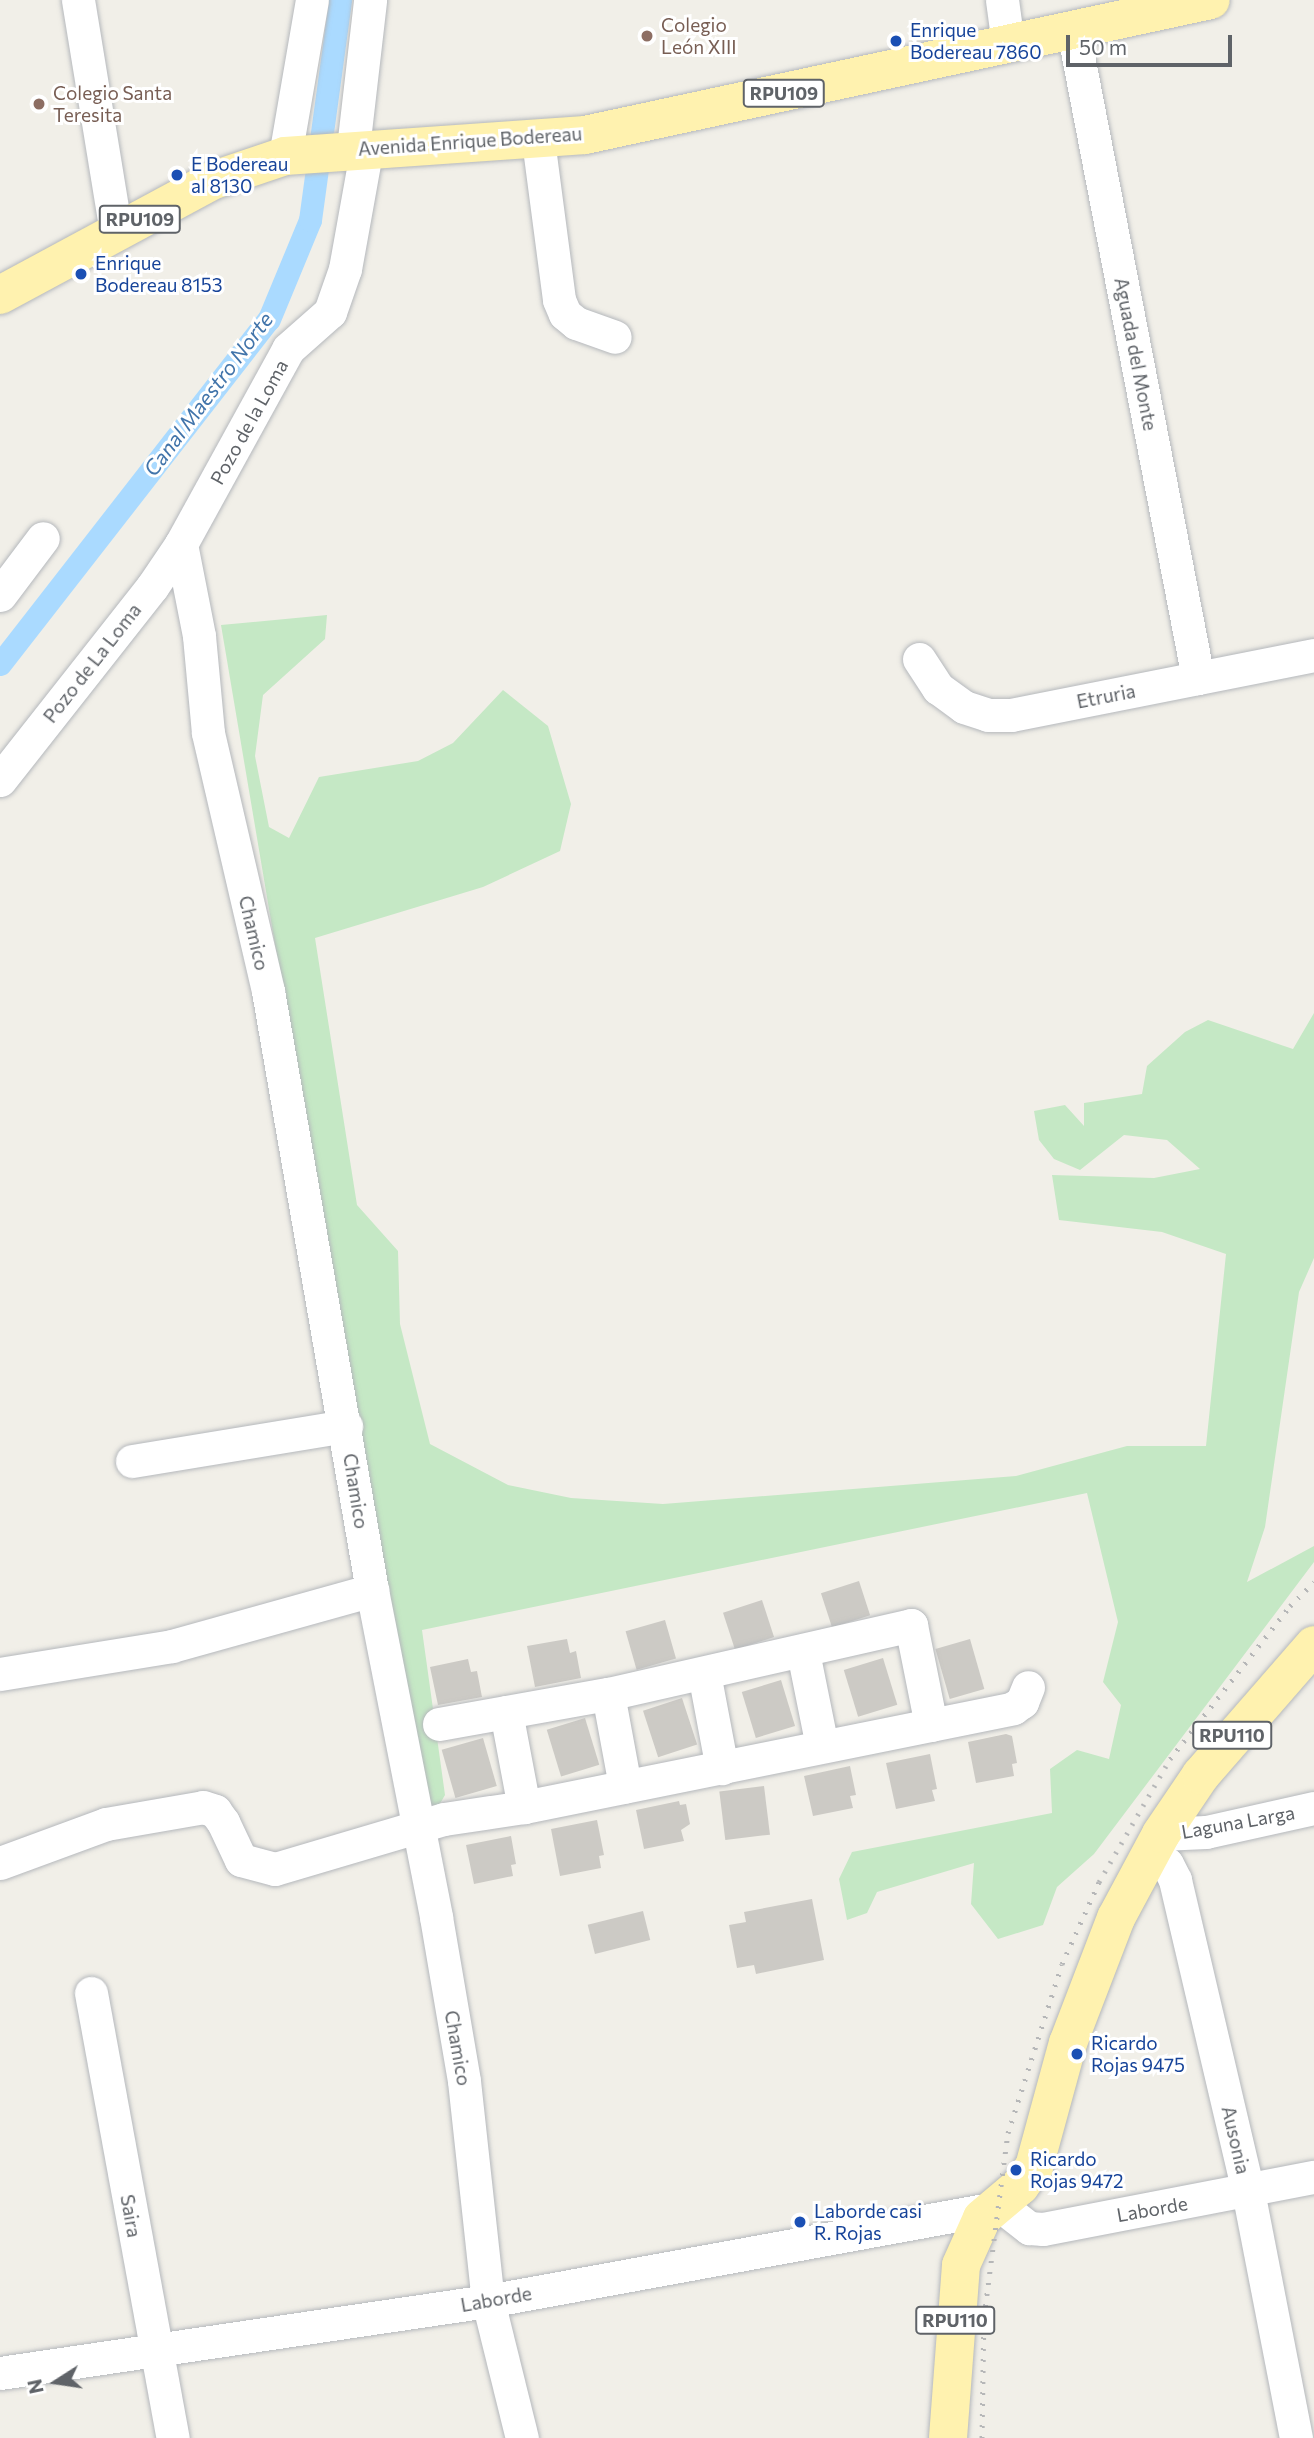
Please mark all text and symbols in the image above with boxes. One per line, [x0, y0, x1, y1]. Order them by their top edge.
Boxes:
place label: Colegio León XIII [661, 14, 737, 58]
place label: Enrique Bodereau 7860 [910, 19, 1042, 63]
scale bar [1069, 21, 1235, 65]
marker: Colegio León XIII [639, 28, 655, 44]
marker: Enrique Bodereau 7860 [888, 33, 904, 49]
text: 50 m [1079, 34, 1127, 59]
road number: RPU109 [742, 78, 826, 108]
place label: Colegio Santa Teresita [53, 82, 172, 126]
marker: Colegio Santa Teresita [31, 96, 47, 112]
street label: Avenida Enrique Bodereau [357, 122, 583, 160]
place label: E Bodereau al 8130 [191, 153, 288, 197]
marker: E Bodereau al 8130 [169, 167, 185, 183]
road number: RPU109 [98, 204, 182, 233]
place label: Enrique Bodereau 8153 [95, 252, 222, 296]
marker: Enrique Bodereau 8153 [73, 266, 89, 282]
street label: Aguada del Monte [1110, 275, 1162, 433]
water label: Canal Maestro Norte [138, 307, 278, 481]
street label: Pozo de la Loma [205, 356, 293, 488]
street label: Pozo de La Loma [38, 599, 146, 727]
street label: Etruria [1075, 679, 1137, 713]
street label: Chamico [234, 893, 274, 973]
street label: Chamico [339, 1452, 373, 1530]
road number: RPU110 [1192, 1720, 1272, 1750]
street label: Laguna Larga [1180, 1801, 1296, 1843]
street label: Chamico [440, 2009, 476, 2087]
place label: Ricardo Rojas 9475 [1091, 2032, 1185, 2076]
marker: Ricardo Rojas 9475 [1069, 2046, 1085, 2062]
street label: Ausonia [1217, 2104, 1255, 2176]
place label: Ricardo Rojas 9472 [1030, 2148, 1124, 2192]
marker: Ricardo Rojas 9472 [1008, 2162, 1024, 2178]
street label: Laborde [1115, 2192, 1189, 2226]
street label: Saira [116, 2193, 146, 2239]
place label: Laborde casi R. Rojas [814, 2200, 922, 2244]
marker: Laborde casi R. Rojas [792, 2214, 808, 2230]
street label: Laborde [459, 2282, 533, 2316]
road number: RPU110 [915, 2306, 995, 2334]
north arrow [21, 2347, 91, 2417]
text: N [22, 2377, 48, 2396]

